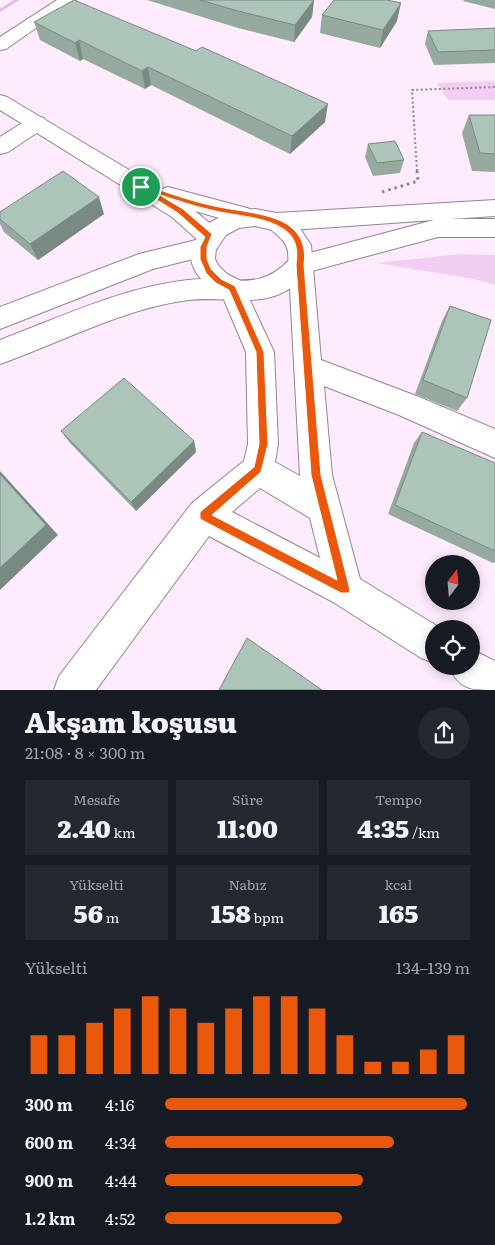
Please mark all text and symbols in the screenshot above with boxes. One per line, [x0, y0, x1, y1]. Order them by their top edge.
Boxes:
pin [120, 166, 162, 208]
icon: arrive [127, 173, 155, 201]
north arrow [425, 555, 480, 610]
map controls [425, 555, 480, 675]
button: locate [425, 620, 480, 675]
text: Akşam koşusu [25, 700, 237, 742]
button: share [418, 707, 470, 759]
text: 21:08 · 8 × 300 m [25, 740, 145, 764]
text: Mesafe [73, 789, 120, 809]
text: Süre [232, 789, 263, 809]
text: Tempo [375, 789, 422, 809]
text: 2.40 [57, 809, 111, 846]
text: 11:00 [217, 809, 278, 846]
text: 4:35 [357, 809, 409, 846]
text: km [111, 822, 136, 842]
text: /km [409, 822, 440, 842]
text: Yükselti [69, 874, 124, 894]
text: Nabız [229, 874, 266, 894]
text: kcal [385, 874, 412, 894]
text: 56 [74, 894, 103, 931]
text: 158 [211, 894, 251, 931]
text: 165 [379, 894, 418, 931]
text: m [103, 907, 119, 927]
text: bpm [251, 907, 284, 927]
text: Yükselti [25, 955, 87, 979]
text: 134–139 m [396, 955, 470, 979]
text: 300 m [25, 1092, 73, 1116]
text: 4:16 [105, 1092, 134, 1116]
text: 600 m [25, 1130, 73, 1154]
text: 4:34 [105, 1130, 136, 1154]
text: 900 m [25, 1168, 73, 1192]
text: 4:44 [105, 1168, 136, 1192]
text: 1.2 km [25, 1206, 75, 1230]
text: 4:52 [105, 1206, 135, 1230]

